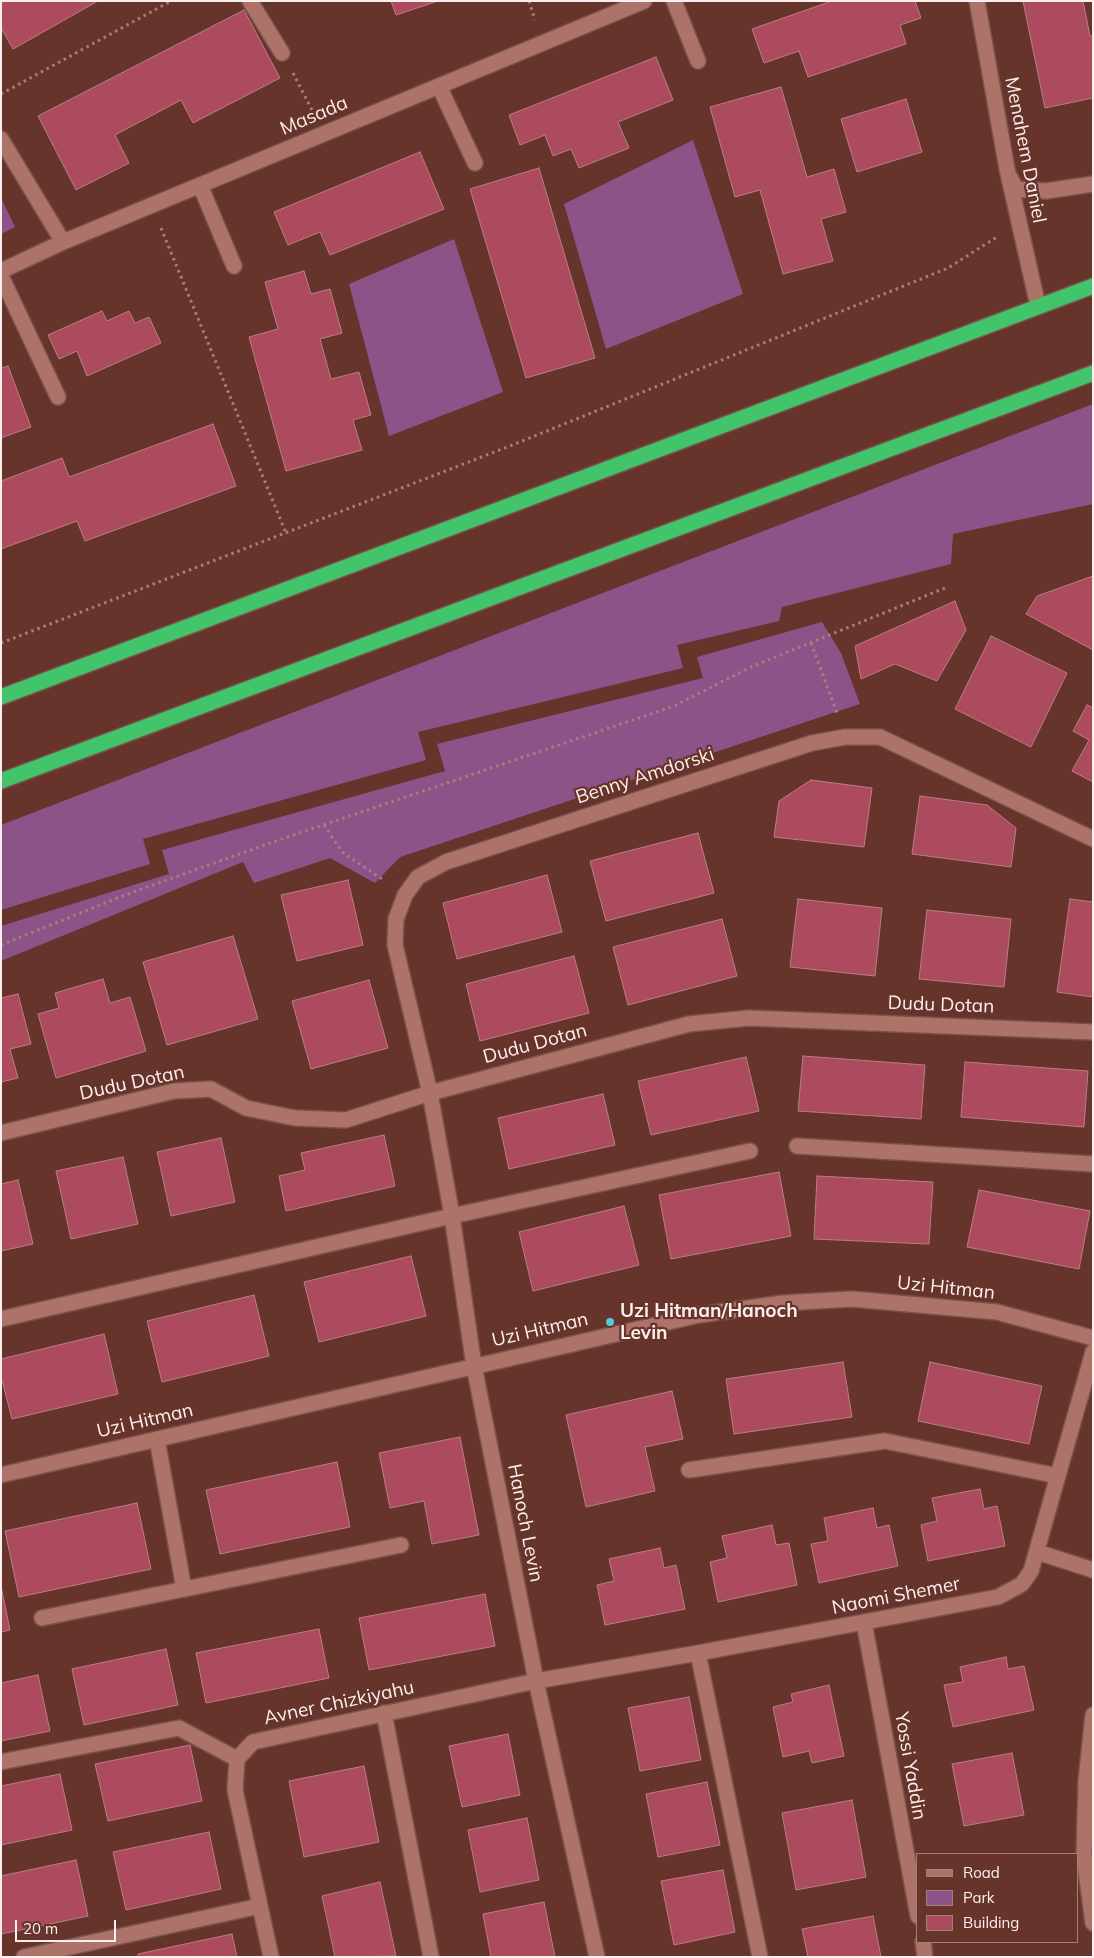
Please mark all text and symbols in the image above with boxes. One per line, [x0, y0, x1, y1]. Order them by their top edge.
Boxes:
street label: Menahem Daniel [1000, 75, 1050, 225]
street label: Masada [277, 92, 351, 140]
street label: Benny Amdorski [573, 743, 717, 809]
street label: Dudu Dotan [887, 992, 995, 1018]
street label: Dudu Dotan [481, 1019, 589, 1069]
street label: Dudu Dotan [77, 1061, 187, 1105]
street label: Uzi Hitman [896, 1272, 996, 1304]
place label: Uzi Hitman/Hanoch Levin [620, 1300, 798, 1344]
street label: Uzi Hitman [490, 1308, 590, 1352]
marker: Uzi Hitman/Hanoch Levin [604, 1316, 616, 1328]
street label: Uzi Hitman [95, 1399, 195, 1443]
street label: Hanoch Levin [502, 1462, 548, 1584]
street label: Naomi Shemer [830, 1572, 962, 1620]
street label: Avner Chizkiyahu [262, 1676, 416, 1730]
street label: Yossi Yaddin [889, 1710, 931, 1822]
legend [916, 1853, 1079, 1943]
text: Road [963, 1863, 1000, 1882]
text: Park [963, 1888, 995, 1907]
scale bar [18, 1910, 119, 1942]
text: Building [963, 1913, 1019, 1932]
text: 20 m [23, 1919, 58, 1938]

